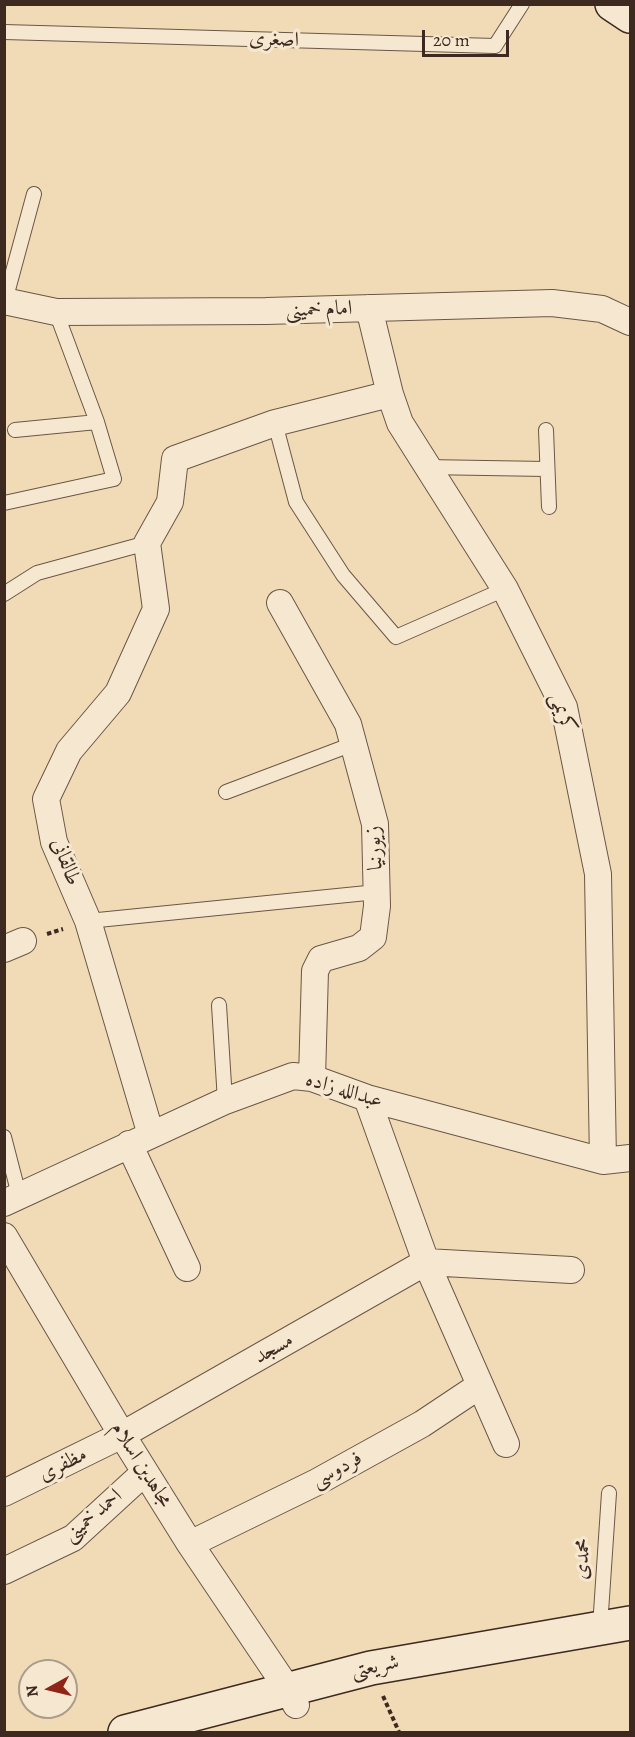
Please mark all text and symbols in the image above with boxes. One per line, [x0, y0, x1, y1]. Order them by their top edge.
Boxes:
scale bar [425, 18, 512, 56]
street label: اصغری [249, 27, 299, 53]
text: 20 m [433, 28, 470, 52]
street label: امام خمینی [285, 296, 353, 324]
street label: کریمی [544, 690, 580, 736]
street label: زیورنیا [361, 825, 389, 871]
street label: طالقانی [45, 835, 85, 889]
street label: عبدالله زاده [302, 1067, 386, 1115]
street label: مسجد [250, 1328, 298, 1370]
street label: مجاهدین اسلام [105, 1417, 177, 1513]
street label: مظفری [35, 1442, 91, 1488]
street label: فردوسی [307, 1446, 367, 1494]
street label: احمد خمینی [58, 1484, 128, 1548]
street label: محمدی [569, 1538, 597, 1580]
street label: شریعتی [349, 1650, 401, 1684]
north arrow [18, 1659, 78, 1719]
text: N [20, 1684, 44, 1699]

